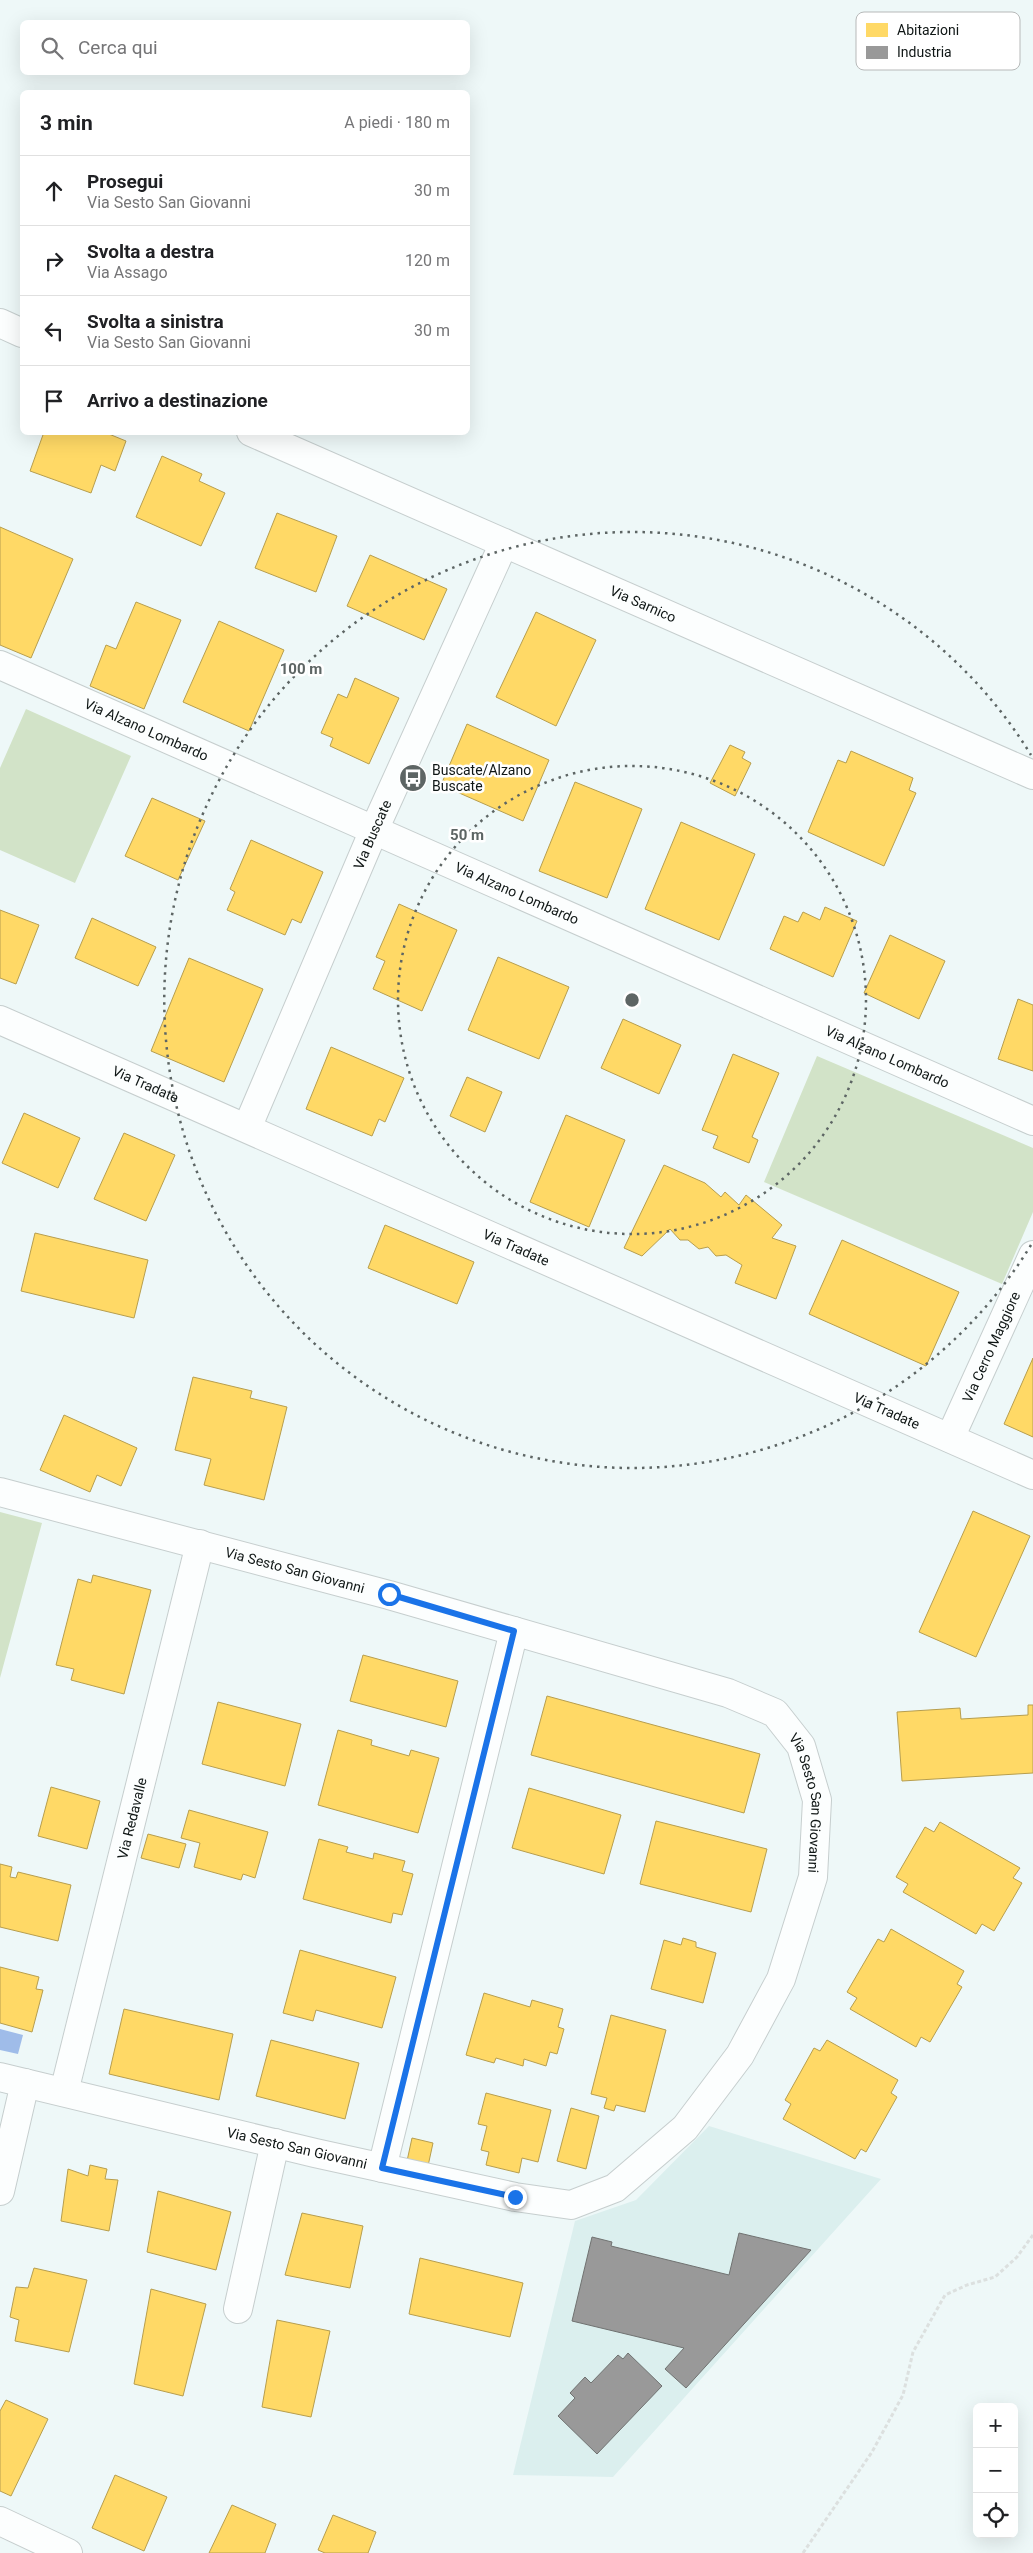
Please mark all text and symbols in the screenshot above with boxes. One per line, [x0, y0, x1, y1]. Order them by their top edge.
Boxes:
legend [856, 12, 1020, 70]
search box [20, 20, 470, 75]
text: Abitazioni [897, 22, 959, 38]
icon: search [38, 34, 66, 62]
text: Cerca qui [78, 36, 158, 59]
text: Industria [897, 44, 952, 60]
text: 3 min [40, 111, 93, 135]
text: A piedi · 180 m [344, 113, 450, 132]
text: Prosegui [87, 170, 163, 193]
icon: ahead [40, 177, 68, 205]
text: 30 m [414, 181, 450, 200]
text: Via Sesto San Giovanni [87, 193, 251, 212]
text: Svolta a destra [87, 240, 214, 263]
icon: right [40, 247, 68, 275]
text: 120 m [405, 251, 450, 270]
text: Via Assago [87, 263, 168, 282]
text: Svolta a sinistra [87, 310, 224, 333]
icon: left [40, 317, 68, 345]
text: 30 m [414, 321, 450, 340]
text: Via Sesto San Giovanni [87, 333, 251, 352]
icon: arrive [40, 387, 68, 415]
text: Arrivo a destinazione [87, 389, 268, 412]
street label: Via Sarnico [607, 582, 678, 625]
text: 100 m [280, 660, 322, 678]
street label: Via Alzano Lombardo [82, 695, 211, 764]
place label: Buscate/Alzano Buscate [432, 762, 531, 794]
bus stop icon: Buscate/Alzano Buscate [398, 763, 428, 793]
street label: Via Buscate [350, 797, 395, 872]
text: 50 m [450, 826, 484, 844]
street label: Via Alzano Lombardo [453, 859, 581, 927]
centre of rings [623, 991, 641, 1009]
street label: Via Alzano Lombardo [823, 1022, 952, 1091]
street label: Via Tradate [110, 1063, 181, 1106]
street label: Via Tradate [481, 1226, 552, 1269]
street label: Via Cerro Maggiore [959, 1289, 1023, 1405]
street label: Via Tradate [851, 1389, 922, 1432]
street label: Via Sesto San Giovanni [223, 1544, 366, 1596]
route start [378, 1583, 401, 1606]
street label: Via Sesto San Giovanni [786, 1730, 825, 1873]
street label: Via Redavalle [114, 1776, 150, 1861]
street label: Via Sesto San Giovanni [225, 2124, 369, 2172]
route end [504, 2186, 527, 2209]
map controls [973, 2403, 1018, 2538]
button: + [973, 2403, 1018, 2448]
button: − [973, 2448, 1018, 2493]
button: locate [973, 2493, 1018, 2538]

